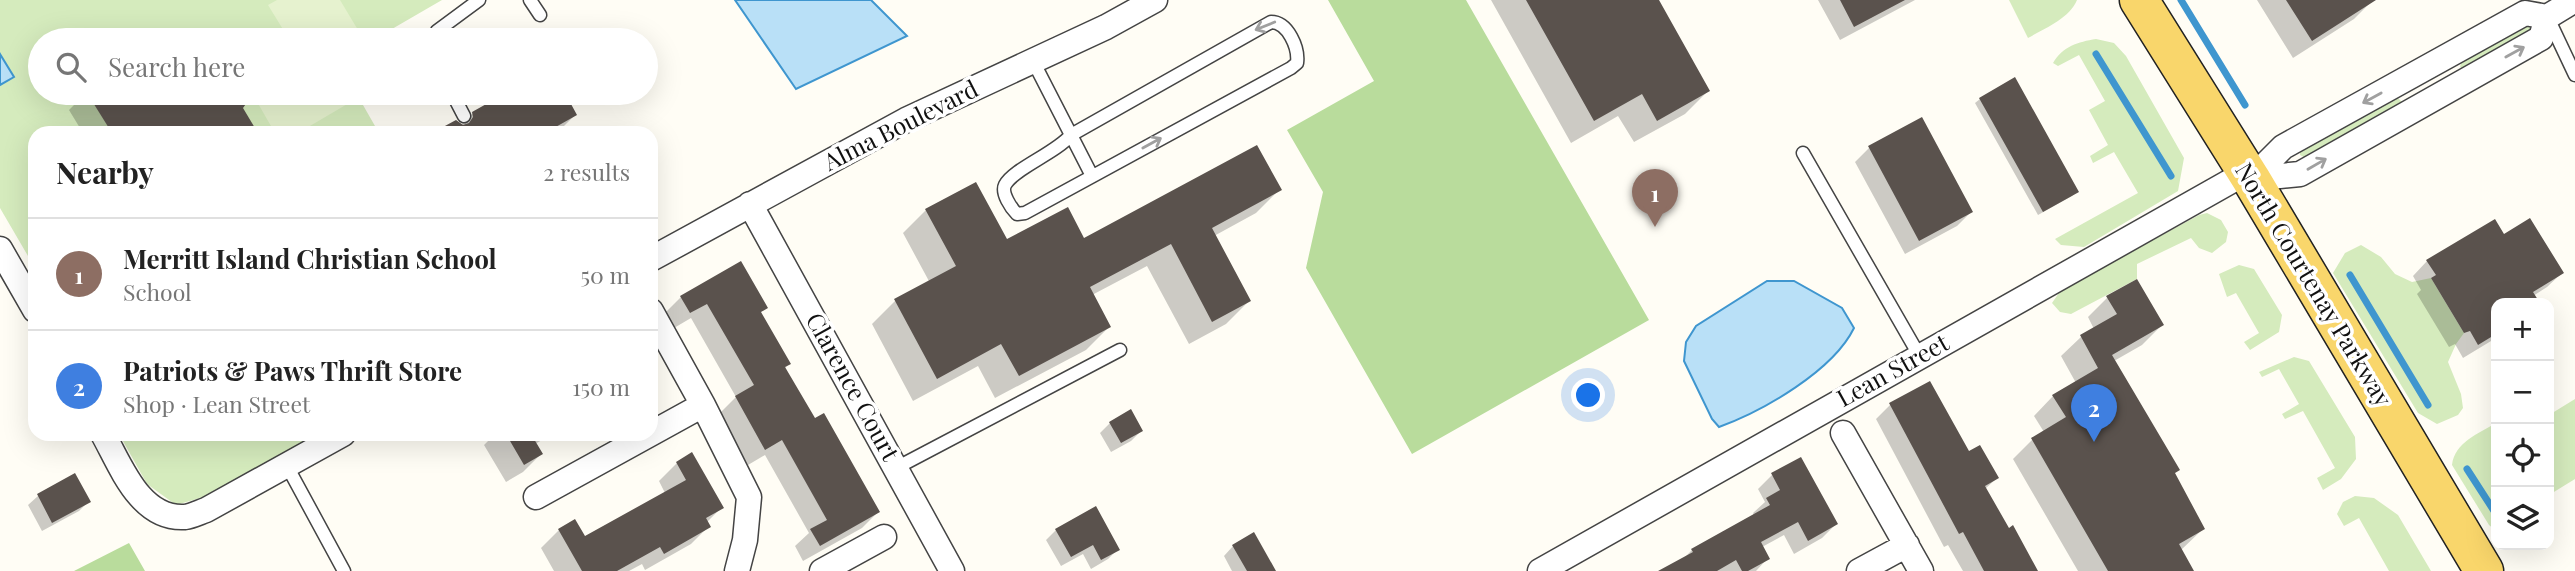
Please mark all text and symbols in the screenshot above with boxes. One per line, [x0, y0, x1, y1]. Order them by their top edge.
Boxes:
one-way arrow [1254, 21, 1276, 34]
search box [28, 28, 658, 105]
one-way arrow [2504, 45, 2524, 59]
icon: search [52, 48, 90, 86]
text: Search here [108, 49, 245, 84]
street label: Alma Boulevard [816, 71, 983, 177]
one-way arrow [2362, 92, 2383, 105]
one-way arrow [1141, 136, 1162, 149]
text: Nearby [56, 152, 154, 192]
text: 2 results [543, 156, 630, 187]
street label: North Courtenay Parkway [2229, 156, 2400, 412]
one-way arrow [2306, 157, 2326, 171]
pin: 1 [1632, 169, 1678, 227]
text: Merritt Island Christian School [123, 241, 497, 276]
text: 1 [75, 259, 83, 290]
text: 50 m [581, 259, 630, 290]
text: School [123, 276, 192, 307]
map controls [2491, 298, 2554, 550]
button: + [2491, 298, 2554, 361]
street label: Clarence Court [800, 306, 908, 466]
street label: Lean Street [1831, 325, 1954, 413]
text: Patriots & Paws Thrift Store [123, 353, 462, 388]
button: − [2491, 361, 2554, 424]
text: 2 [73, 371, 85, 402]
text: 150 m [572, 371, 630, 402]
your location [1571, 378, 1605, 412]
pin: 2 [2071, 384, 2117, 442]
text: Shop · Lean Street [123, 388, 310, 419]
button: locate [2491, 424, 2554, 487]
button: layers [2491, 487, 2554, 550]

